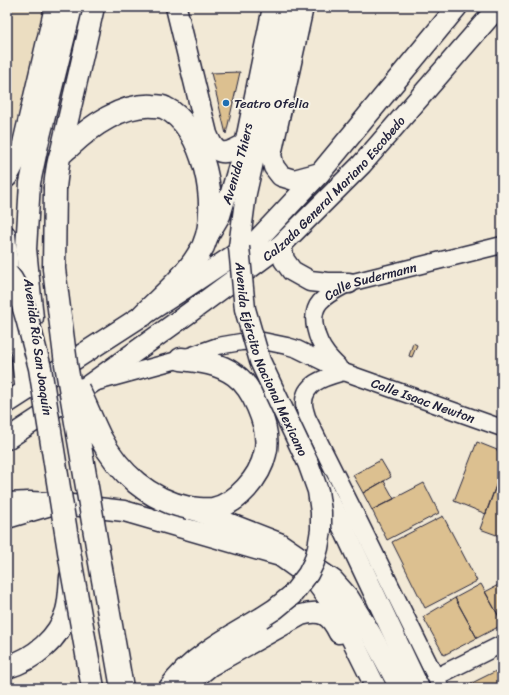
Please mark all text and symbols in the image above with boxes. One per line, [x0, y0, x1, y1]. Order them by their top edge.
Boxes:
place label: Teatro Ofelia [234, 92, 309, 115]
marker: Teatro Ofelia [221, 98, 231, 108]
street label: Calzada General Mariano Escobedo [257, 110, 411, 267]
street label: Avenida Thiers [214, 120, 259, 208]
street label: Calle Sudermann [319, 255, 419, 306]
street label: Avenida Ejército Nacional Mexicano [229, 260, 315, 460]
street label: Avenida Río San Joaquín [17, 276, 59, 417]
street label: Calle Isaac Newton [368, 371, 478, 429]

